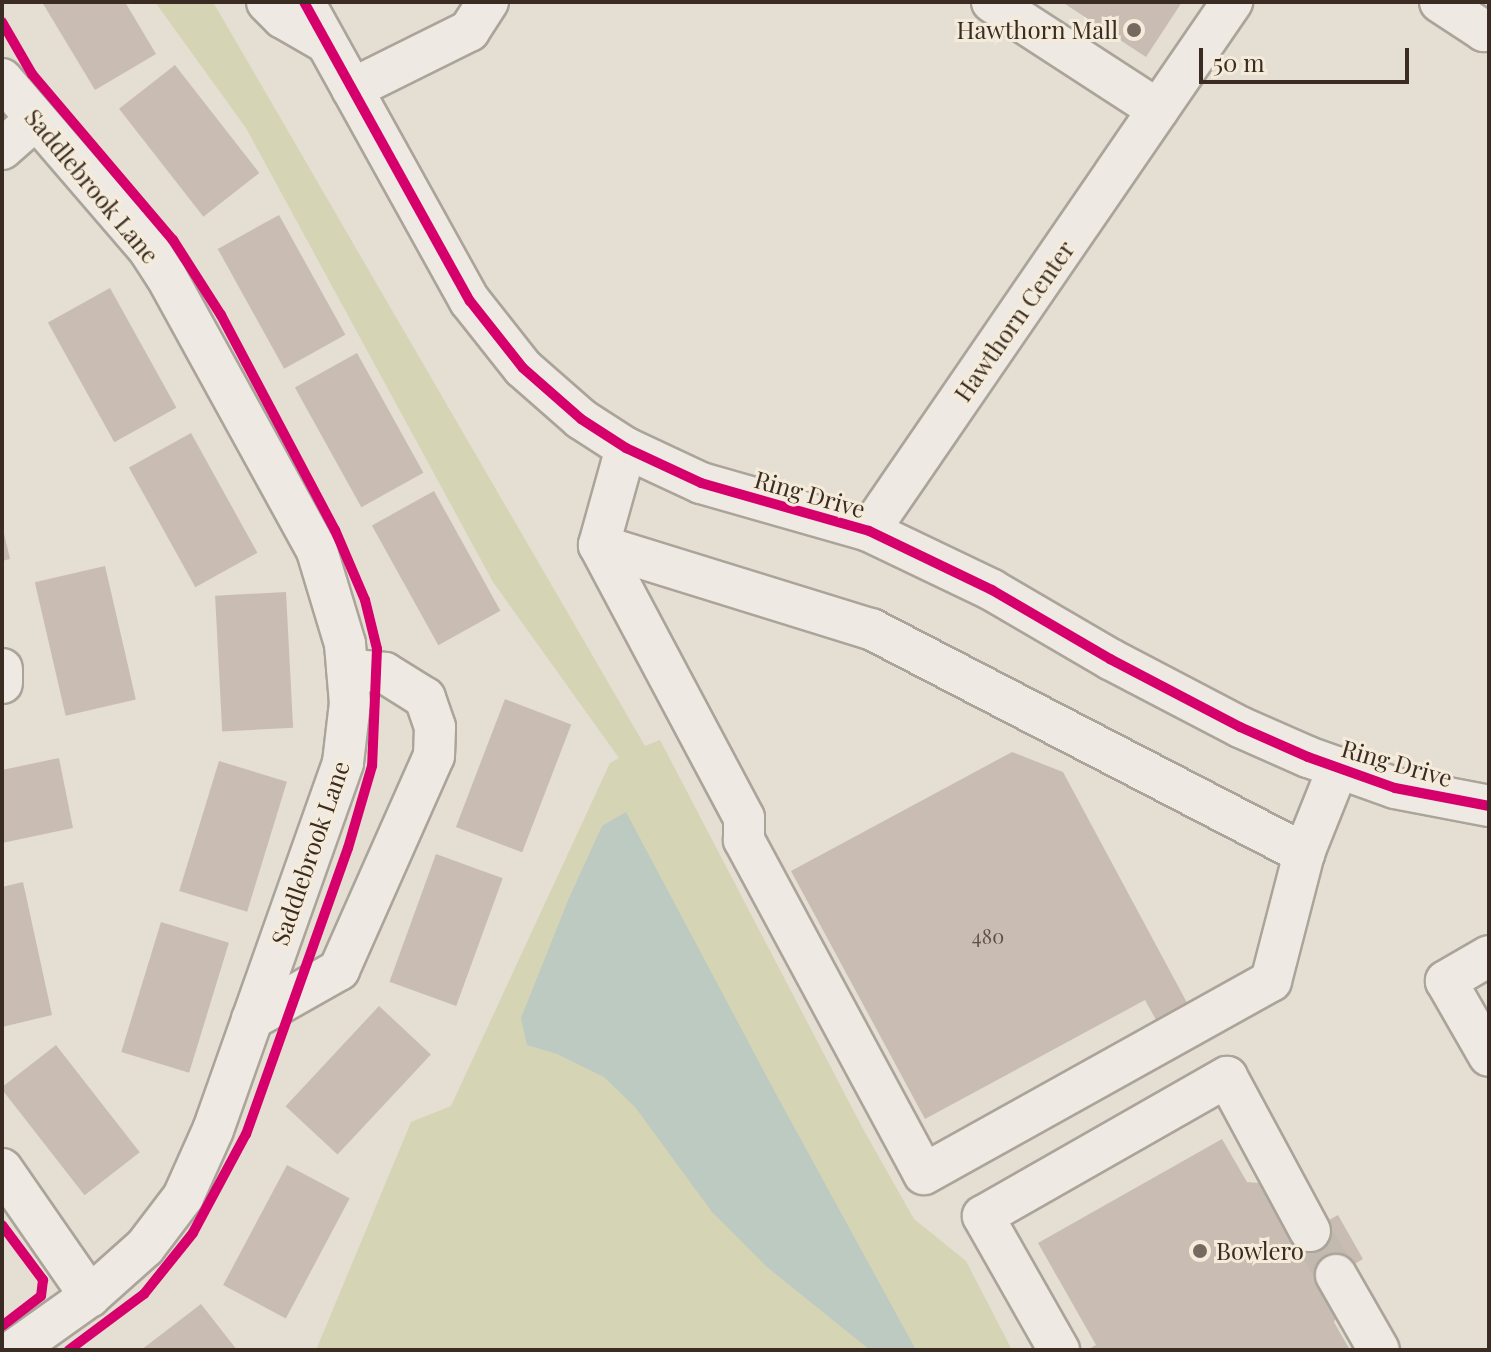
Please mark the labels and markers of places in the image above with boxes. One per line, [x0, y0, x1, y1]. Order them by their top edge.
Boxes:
place label: Hawthorn Mall [956, 16, 1118, 44]
marker: Hawthorn Mall [1125, 21, 1143, 39]
place label: Bowlero [1216, 1237, 1304, 1265]
marker: Bowlero [1191, 1242, 1209, 1260]

